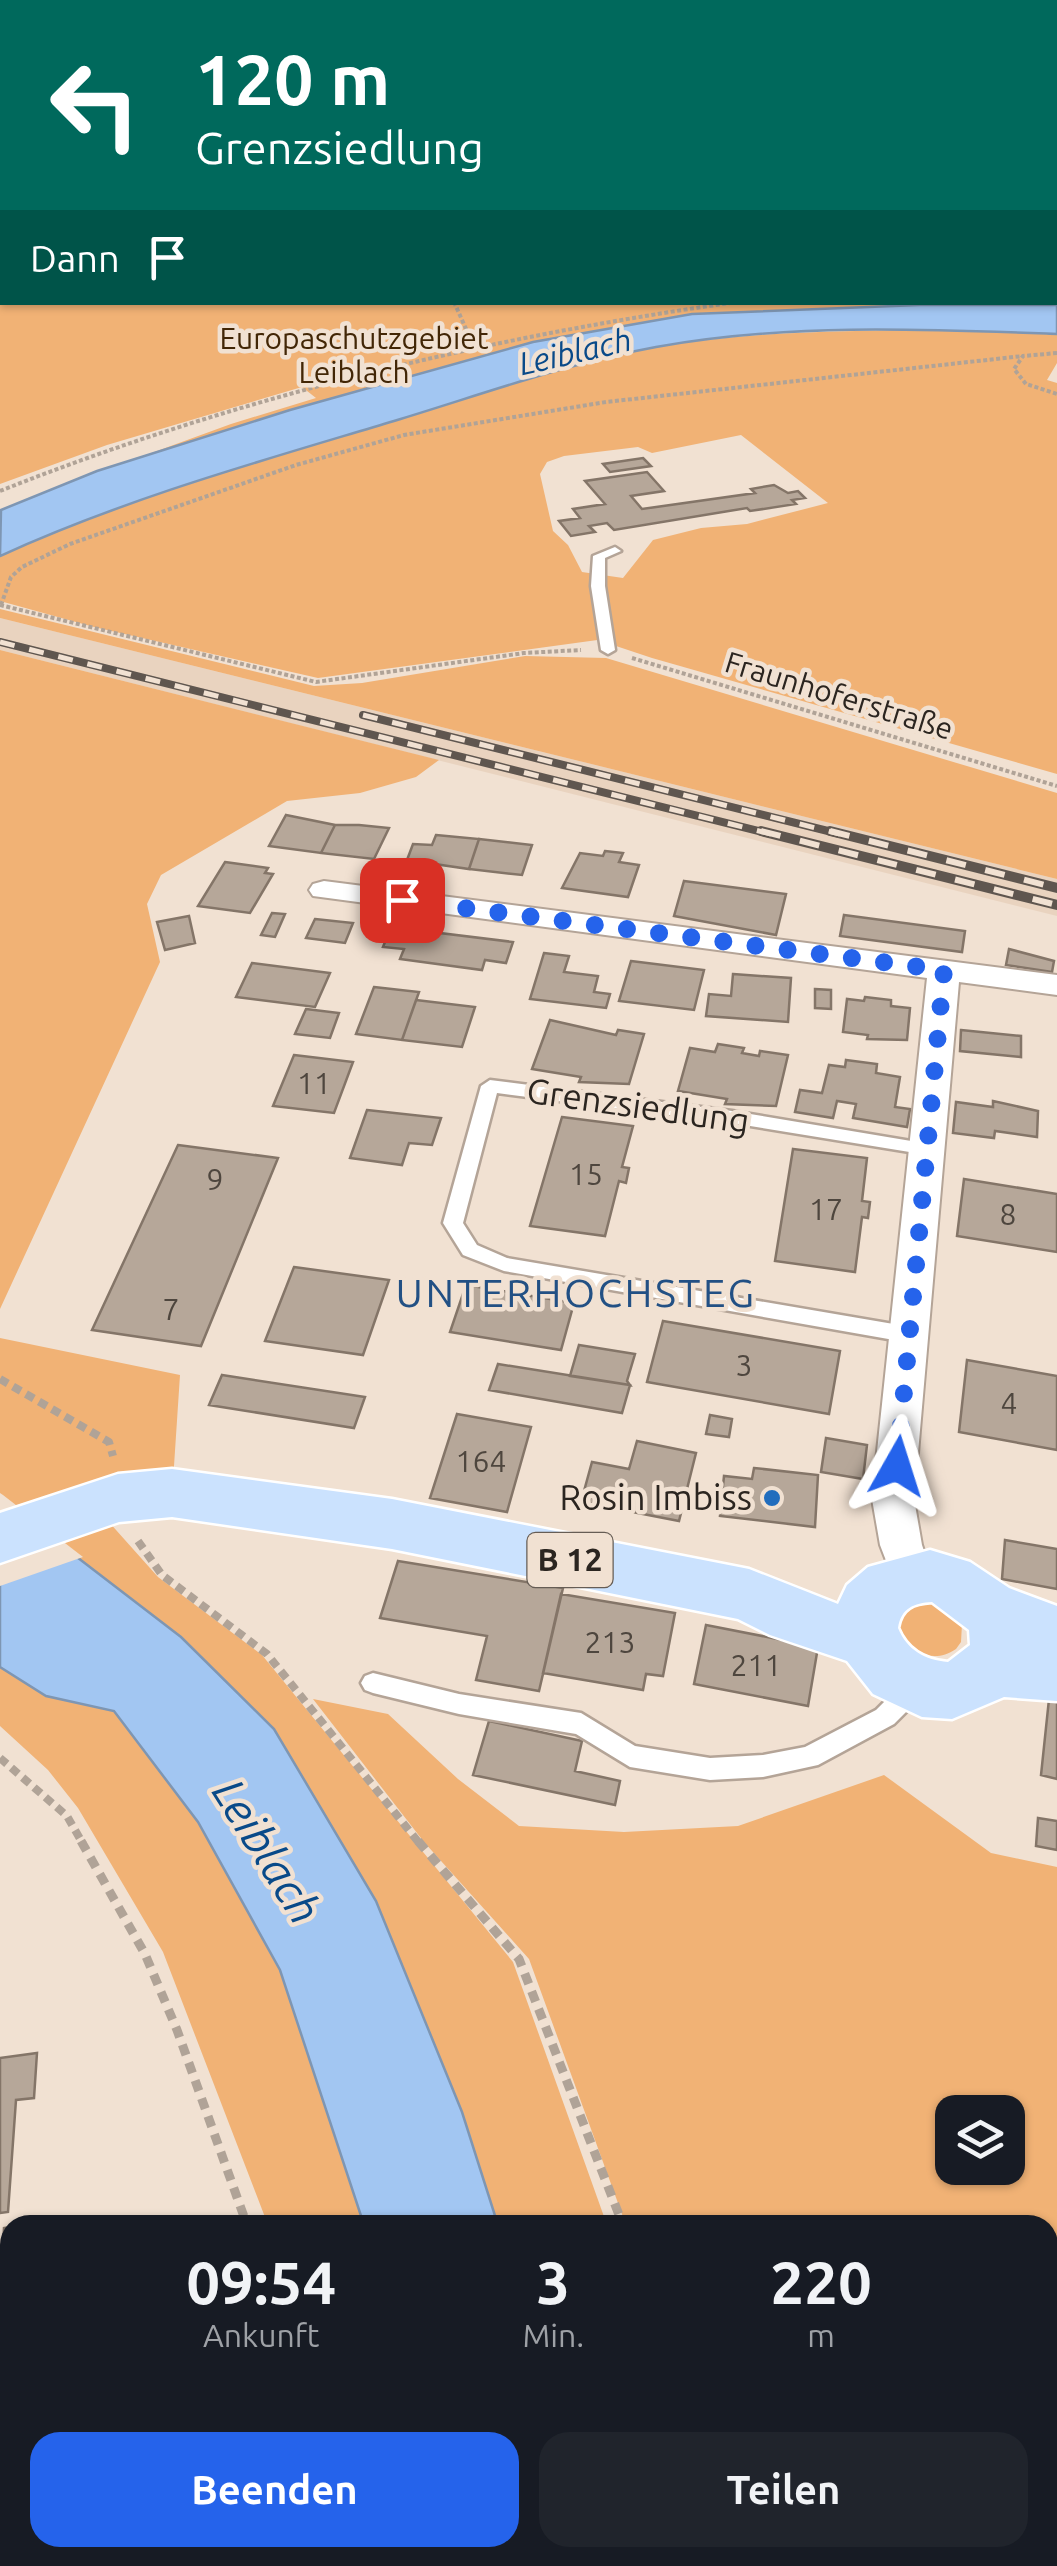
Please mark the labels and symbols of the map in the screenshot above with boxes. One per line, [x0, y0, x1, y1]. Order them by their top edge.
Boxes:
park label: Europaschutzgebiet Leiblach [219, 321, 489, 389]
water label: Leiblach [515, 321, 635, 381]
street label: Fraunhoferstraße [721, 644, 957, 746]
pin [360, 858, 445, 943]
house number: 11 [297, 1066, 331, 1100]
street label: Grenzsiedlung [524, 1070, 752, 1140]
house number: 15 [569, 1157, 603, 1191]
house number: 9 [207, 1162, 223, 1196]
house number: 17 [809, 1192, 843, 1226]
house number: 8 [1000, 1197, 1016, 1231]
district label: UNTERHOCHSTEG [396, 1270, 756, 1315]
house number: 7 [163, 1292, 179, 1326]
house number: 3 [736, 1348, 752, 1382]
house number: 4 [1001, 1386, 1017, 1420]
position arrow [845, 1414, 949, 1518]
house number: 164 [456, 1444, 506, 1478]
place label: Rosin Imbiss [560, 1477, 752, 1517]
marker: Rosin Imbiss [761, 1487, 783, 1509]
road number: B 12 [528, 1533, 612, 1587]
house number: 213 [585, 1625, 635, 1659]
house number: 211 [731, 1648, 781, 1682]
water label: Leiblach [203, 1769, 332, 1933]

